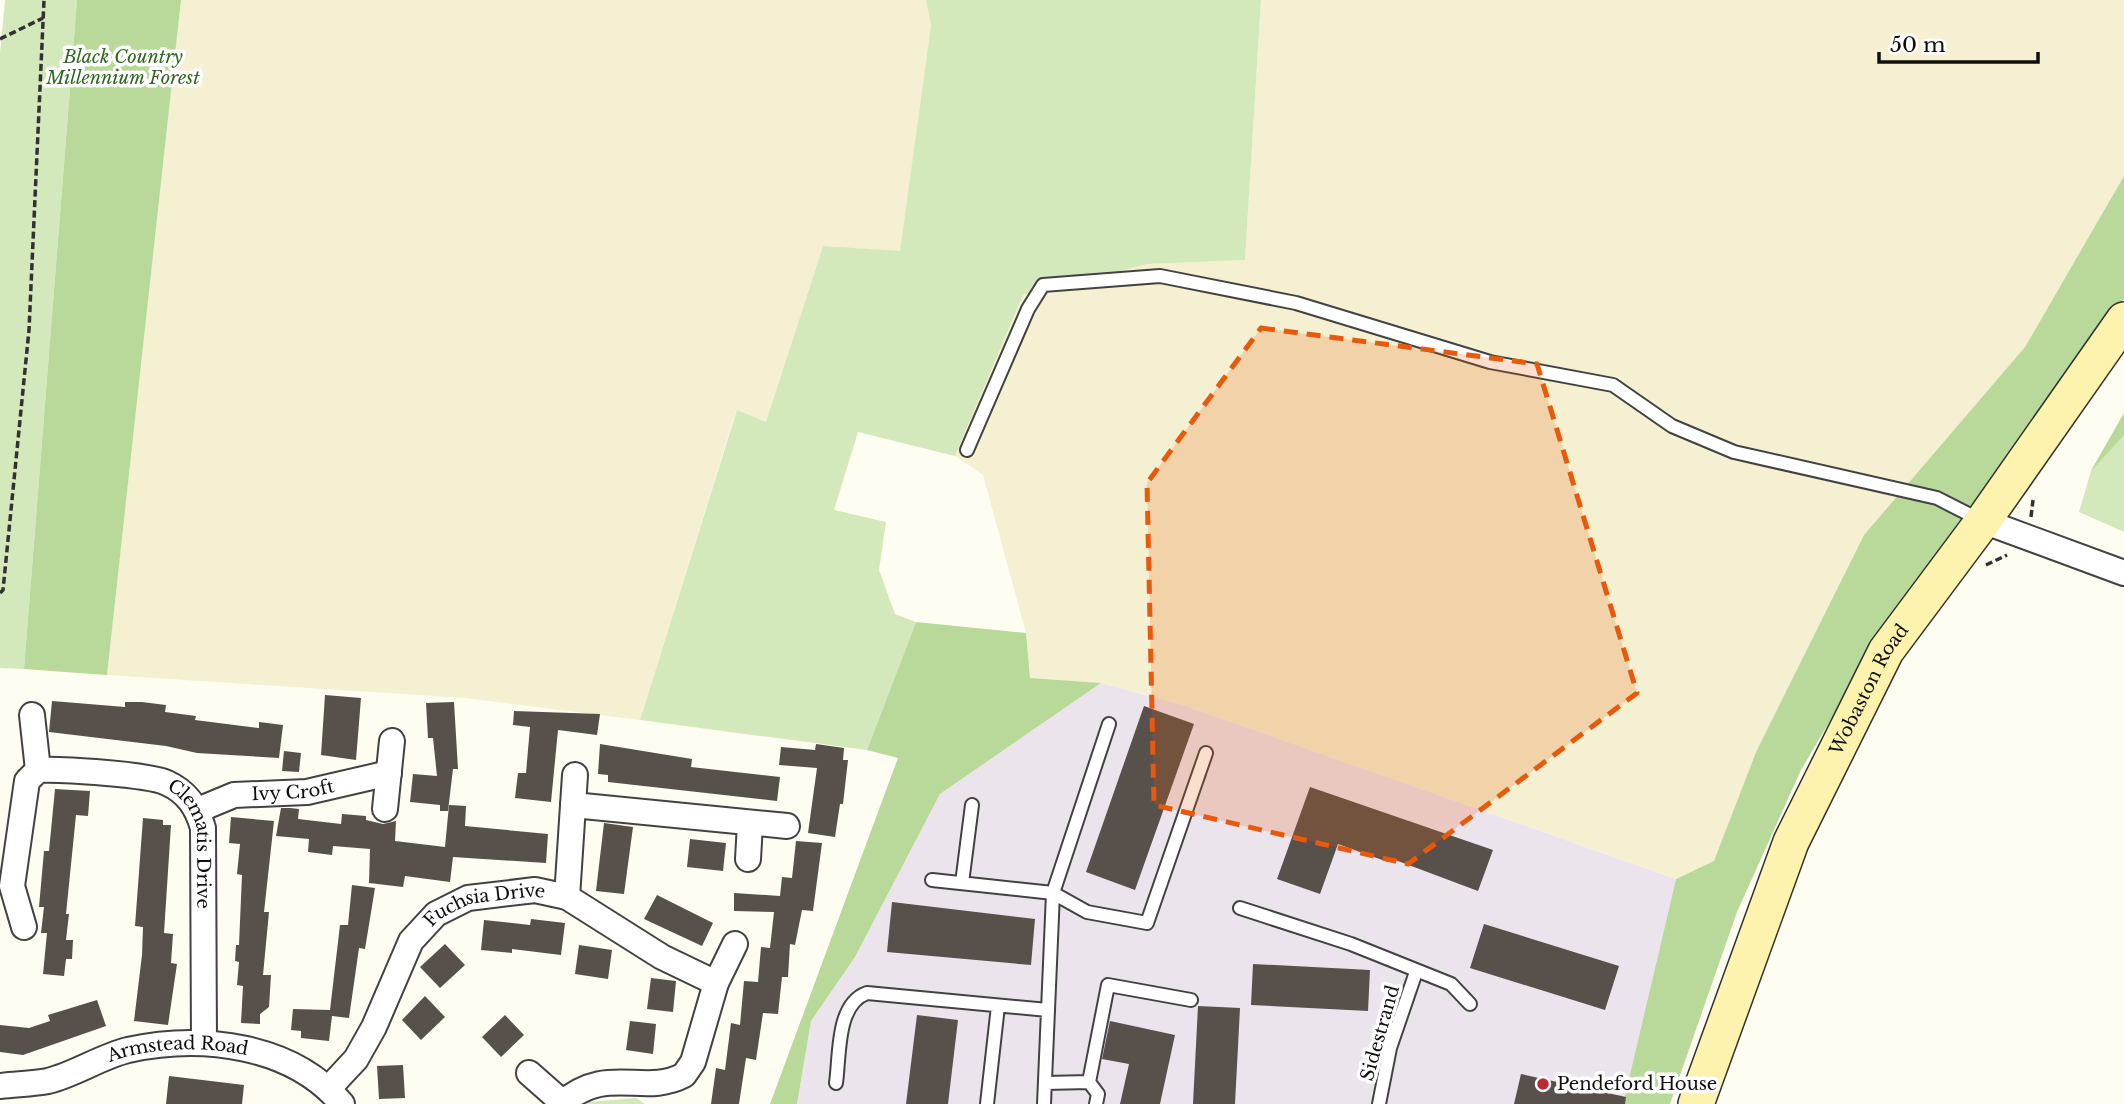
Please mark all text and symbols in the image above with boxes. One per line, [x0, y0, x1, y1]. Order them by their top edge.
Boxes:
scale bar [1879, 21, 2038, 65]
text: 50 m [1890, 32, 1946, 58]
park label: Black Country Millennium Forest [45, 46, 200, 89]
street label: Wobaston Road [1825, 620, 1913, 760]
street label: Clematis Drive [164, 775, 214, 909]
street label: Ivy Croft [251, 775, 336, 805]
street label: Fuchsia Drive [419, 879, 548, 931]
street label: Sidestrand [1356, 983, 1404, 1083]
street label: Armstead Road [103, 1032, 250, 1067]
place label: Pendeford House [1557, 1073, 1717, 1095]
marker: Pendeford House [1535, 1076, 1551, 1092]

